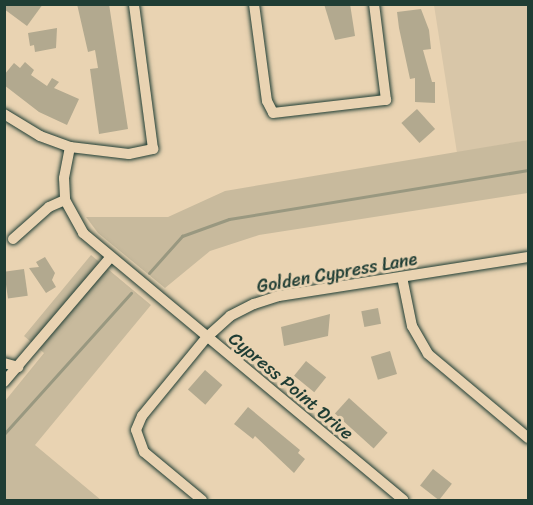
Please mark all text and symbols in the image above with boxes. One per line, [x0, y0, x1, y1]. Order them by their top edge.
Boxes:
street label: Golden Cypress Lane [255, 248, 419, 298]
street label: Cypress Point Drive [224, 328, 358, 444]

